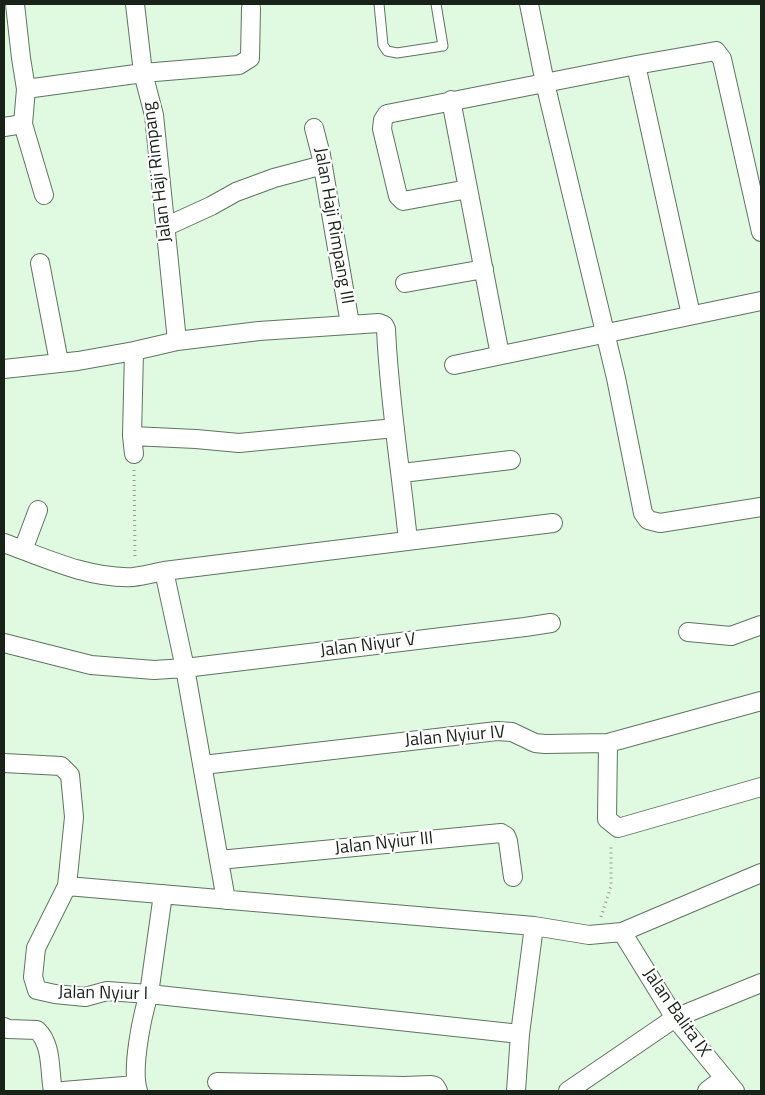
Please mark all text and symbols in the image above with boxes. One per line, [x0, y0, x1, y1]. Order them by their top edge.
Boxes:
street label: Jalan Haji Rimpang [139, 100, 177, 244]
street label: Jalan Haji Rimpang III [309, 146, 357, 306]
street label: Jalan Niyur V [319, 629, 417, 663]
street label: Jalan Nyiur IV [404, 722, 506, 752]
street label: Jalan Nyiur III [334, 828, 434, 860]
street label: Jalan Balita IX [638, 965, 714, 1061]
street label: Jalan Nyiur I [58, 982, 148, 1006]

